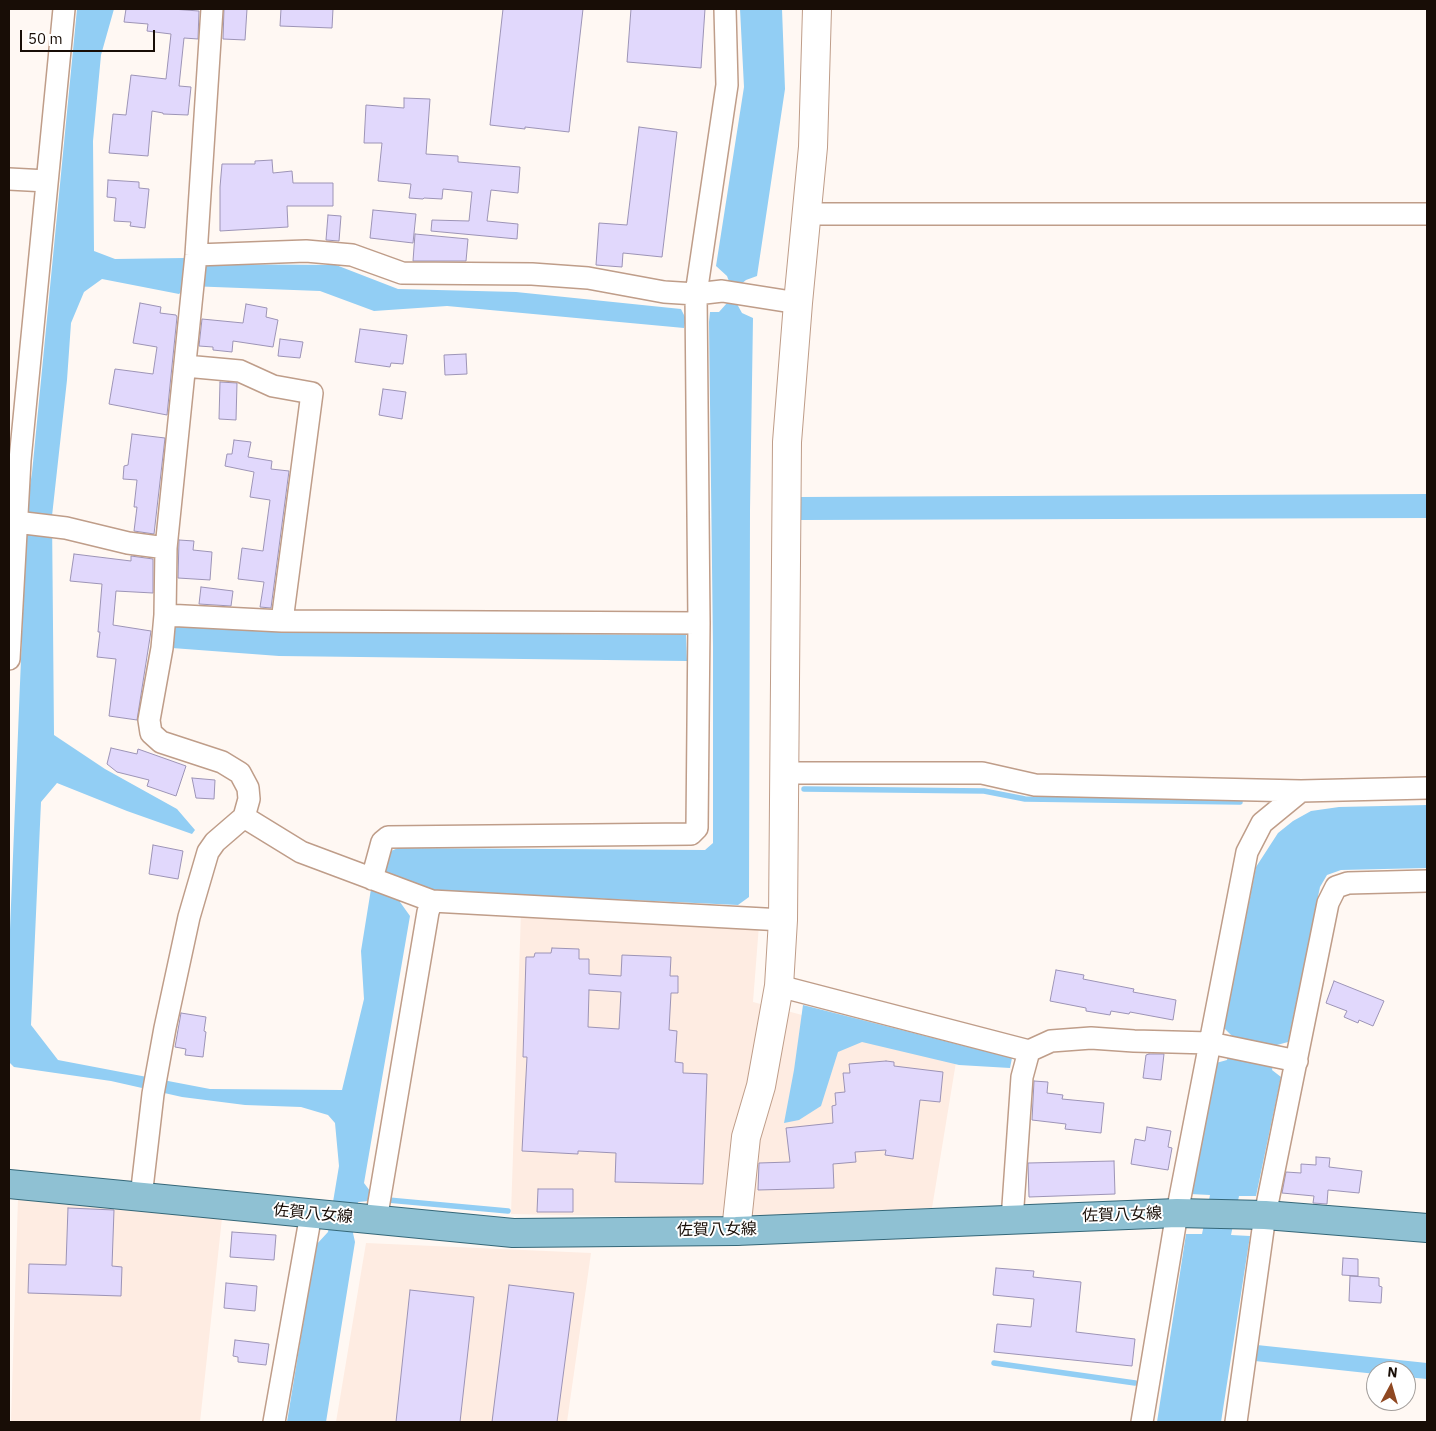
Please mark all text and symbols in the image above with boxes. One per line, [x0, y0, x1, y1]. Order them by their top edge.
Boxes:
scale bar [22, 20, 158, 52]
text: 50 m [28, 29, 63, 48]
street label: 佐賀八女線 [272, 1201, 354, 1227]
street label: 佐賀八女線 [1082, 1204, 1162, 1226]
street label: 佐賀八女線 [677, 1220, 757, 1240]
north arrow [1366, 1361, 1416, 1411]
text: N [1386, 1363, 1398, 1382]

